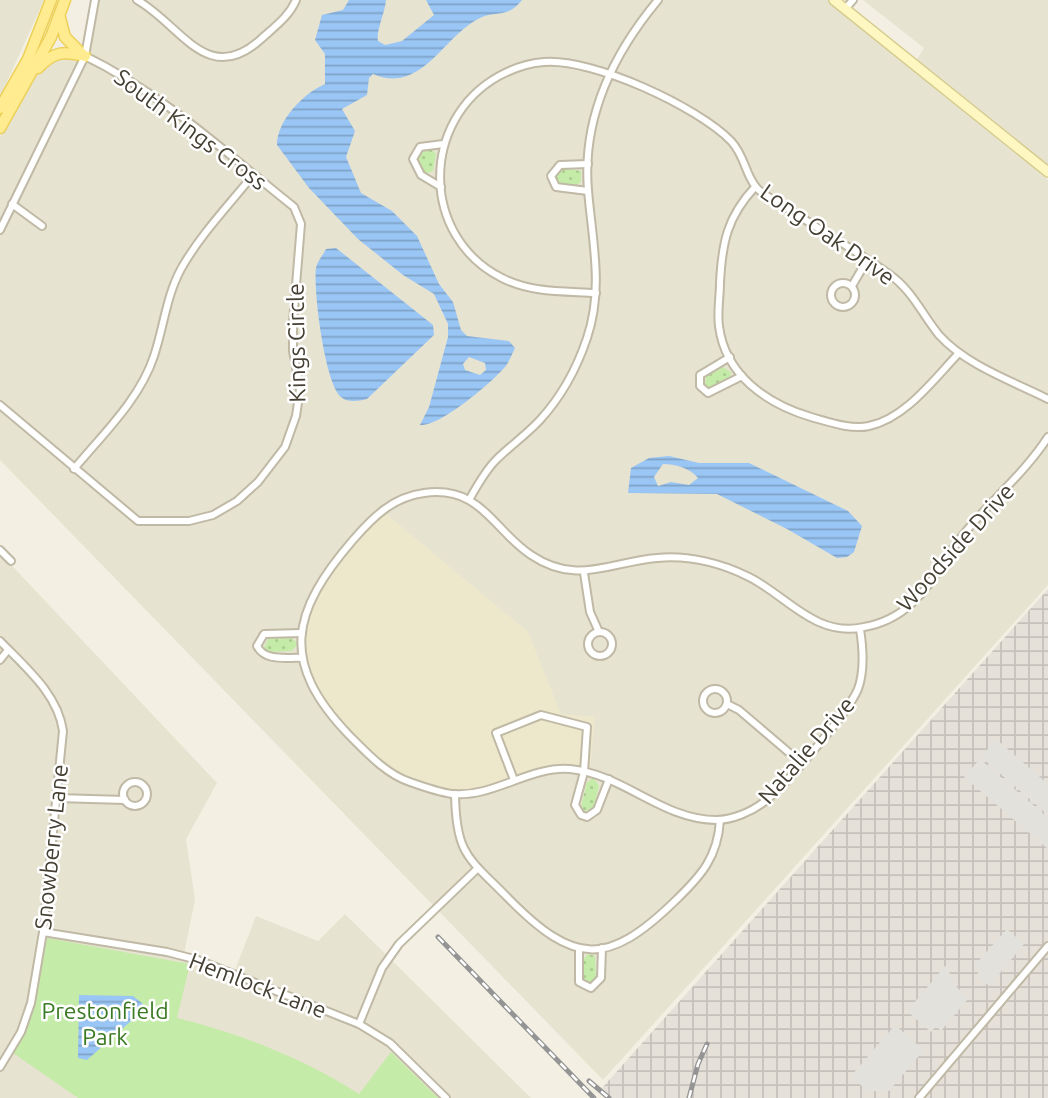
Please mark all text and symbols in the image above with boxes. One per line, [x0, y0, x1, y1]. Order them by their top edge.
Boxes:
street label: South Kings Cross [110, 64, 272, 194]
street label: Long Oak Drive [756, 179, 900, 289]
street label: Kings Circle [282, 283, 310, 403]
street label: Woodside Drive [891, 478, 1019, 616]
street label: Natalie Drive [753, 692, 859, 808]
street label: Snowberry Lane [30, 763, 72, 931]
street label: Hemlock Lane [186, 947, 330, 1023]
park label: Prestonfield Park [41, 998, 169, 1049]

